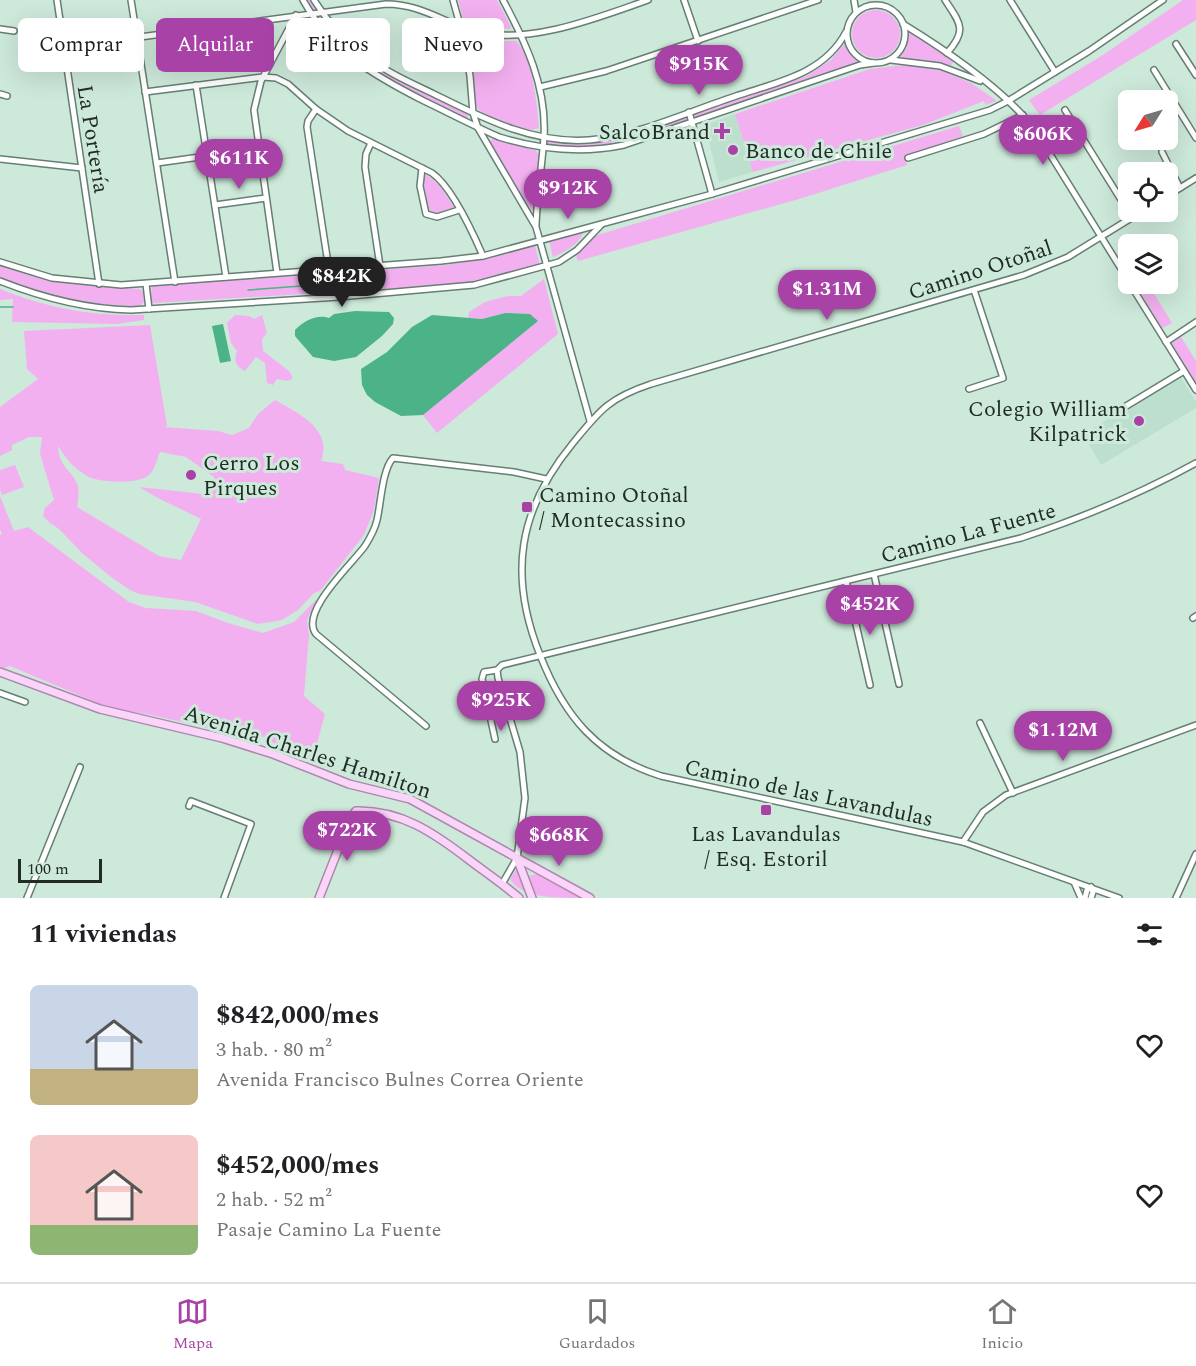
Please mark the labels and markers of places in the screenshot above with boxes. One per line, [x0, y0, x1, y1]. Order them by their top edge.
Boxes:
pin: $915K [657, 45, 741, 96]
pin: $606K [1001, 115, 1085, 166]
place label: SalcoBrand [599, 116, 710, 149]
marker: SalcoBrand [715, 124, 729, 138]
place label: Banco de Chile [745, 135, 892, 168]
pin: $611K [197, 139, 281, 190]
marker: Banco de Chile [726, 143, 740, 157]
pin: $912K [526, 169, 610, 220]
pin: $842K [300, 257, 384, 308]
pin: $1.31M [778, 270, 876, 321]
place label: Colegio William Kilpatrick [968, 393, 1127, 451]
marker: Colegio William Kilpatrick [1132, 414, 1146, 428]
place label: Cerro Los Pirques [203, 447, 300, 505]
marker: Cerro Los Pirques [184, 468, 198, 482]
place label: Camino Otoñal / Montecassino [539, 479, 689, 537]
marker: Camino Otoñal / Montecassino [520, 500, 534, 514]
pin: $452K [828, 585, 912, 636]
pin: $925K [459, 681, 543, 732]
pin: $1.12M [1014, 711, 1112, 762]
marker: Las Lavandulas / Esq. Estoril [759, 803, 773, 817]
pin: $722K [305, 811, 389, 862]
pin: $668K [517, 816, 601, 867]
place label: Las Lavandulas / Esq. Estoril [691, 818, 841, 876]

